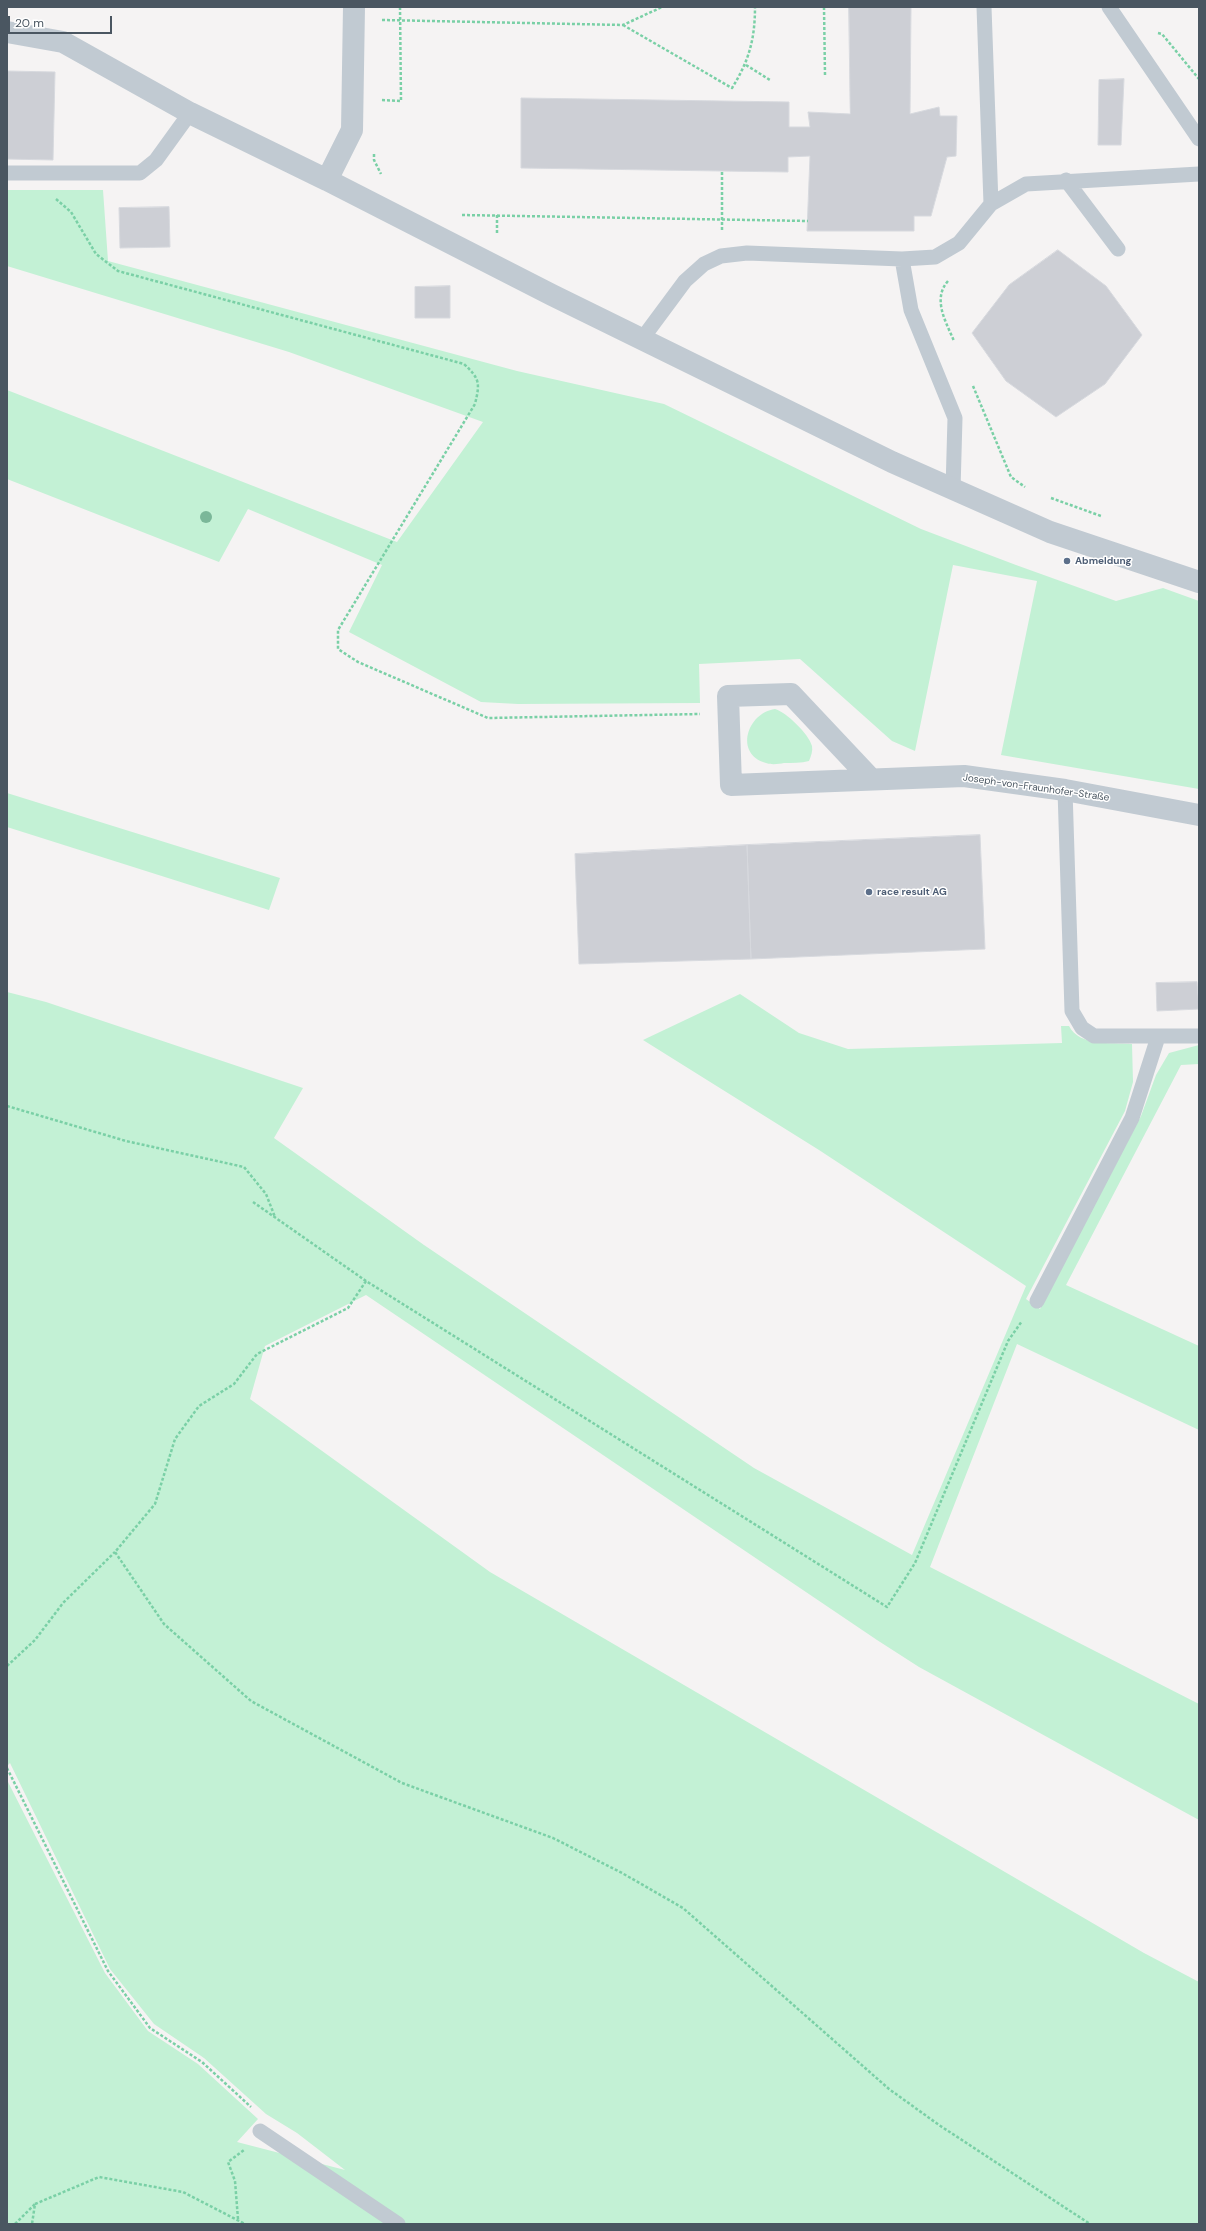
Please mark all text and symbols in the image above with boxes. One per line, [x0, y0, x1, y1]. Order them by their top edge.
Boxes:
scale bar [10, 8, 114, 34]
text: 20 m [15, 15, 44, 31]
place label: Abmeldung [1075, 555, 1132, 567]
marker: Abmeldung [1062, 556, 1072, 566]
street label: Joseph-von-Fraunhofer-Straße [962, 772, 1110, 804]
place label: race result AG [877, 886, 947, 898]
marker: race result AG [864, 887, 874, 897]

